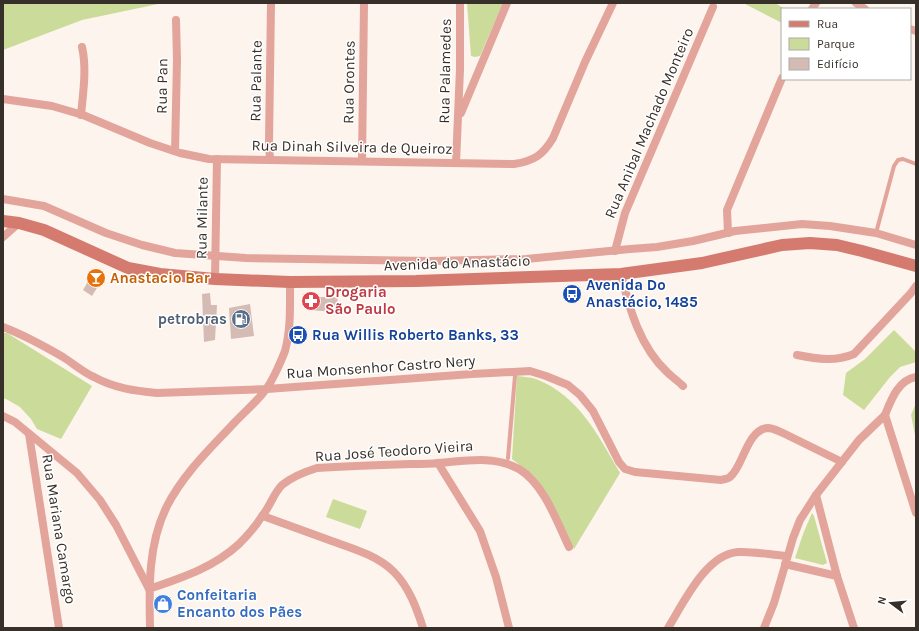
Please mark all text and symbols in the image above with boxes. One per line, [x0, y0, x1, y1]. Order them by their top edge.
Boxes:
legend [781, 8, 911, 80]
text: Rua [817, 17, 838, 31]
street label: Rua Palamedes [435, 18, 455, 124]
street label: Rua Anibal Machado Monteiro [601, 25, 697, 221]
text: Parque [817, 37, 855, 51]
street label: Rua Palante [246, 40, 266, 122]
street label: Rua Orontes [339, 40, 359, 124]
text: Edifício [817, 57, 858, 71]
street label: Rua Pan [153, 58, 171, 114]
street label: Rua Dinah Silveira de Queiroz [251, 136, 453, 158]
street label: Rua Milante [192, 177, 212, 259]
street label: Avenida do Anastácio [383, 251, 531, 275]
bar icon: Anastacio Bar [85, 267, 107, 289]
place label: Anastacio Bar [110, 269, 210, 287]
place label: Avenida Do Anastácio, 1485 [586, 276, 698, 311]
place label: Drogaria São Paulo [325, 283, 396, 318]
bus stop icon: Avenida Do Anastácio, 1485 [561, 283, 583, 305]
pharmacy icon: Drogaria São Paulo [300, 290, 322, 312]
fuel station icon: petrobras [230, 308, 252, 330]
place label: petrobras [158, 310, 227, 328]
bus stop icon: Rua Willis Roberto Banks, 33 [287, 324, 309, 346]
place label: Rua Willis Roberto Banks, 33 [312, 326, 519, 344]
street label: Rua Monsenhor Castro Nery [286, 351, 476, 383]
street label: Rua José Teodoro Vieira [314, 436, 474, 466]
street label: Rua Mariana Camargo [38, 453, 80, 605]
north arrow [871, 583, 911, 623]
place label: Confeitaria Encanto dos Pães [177, 586, 302, 621]
shop icon: Confeitaria Encanto dos Pães [152, 593, 174, 615]
text: N [875, 595, 889, 606]

